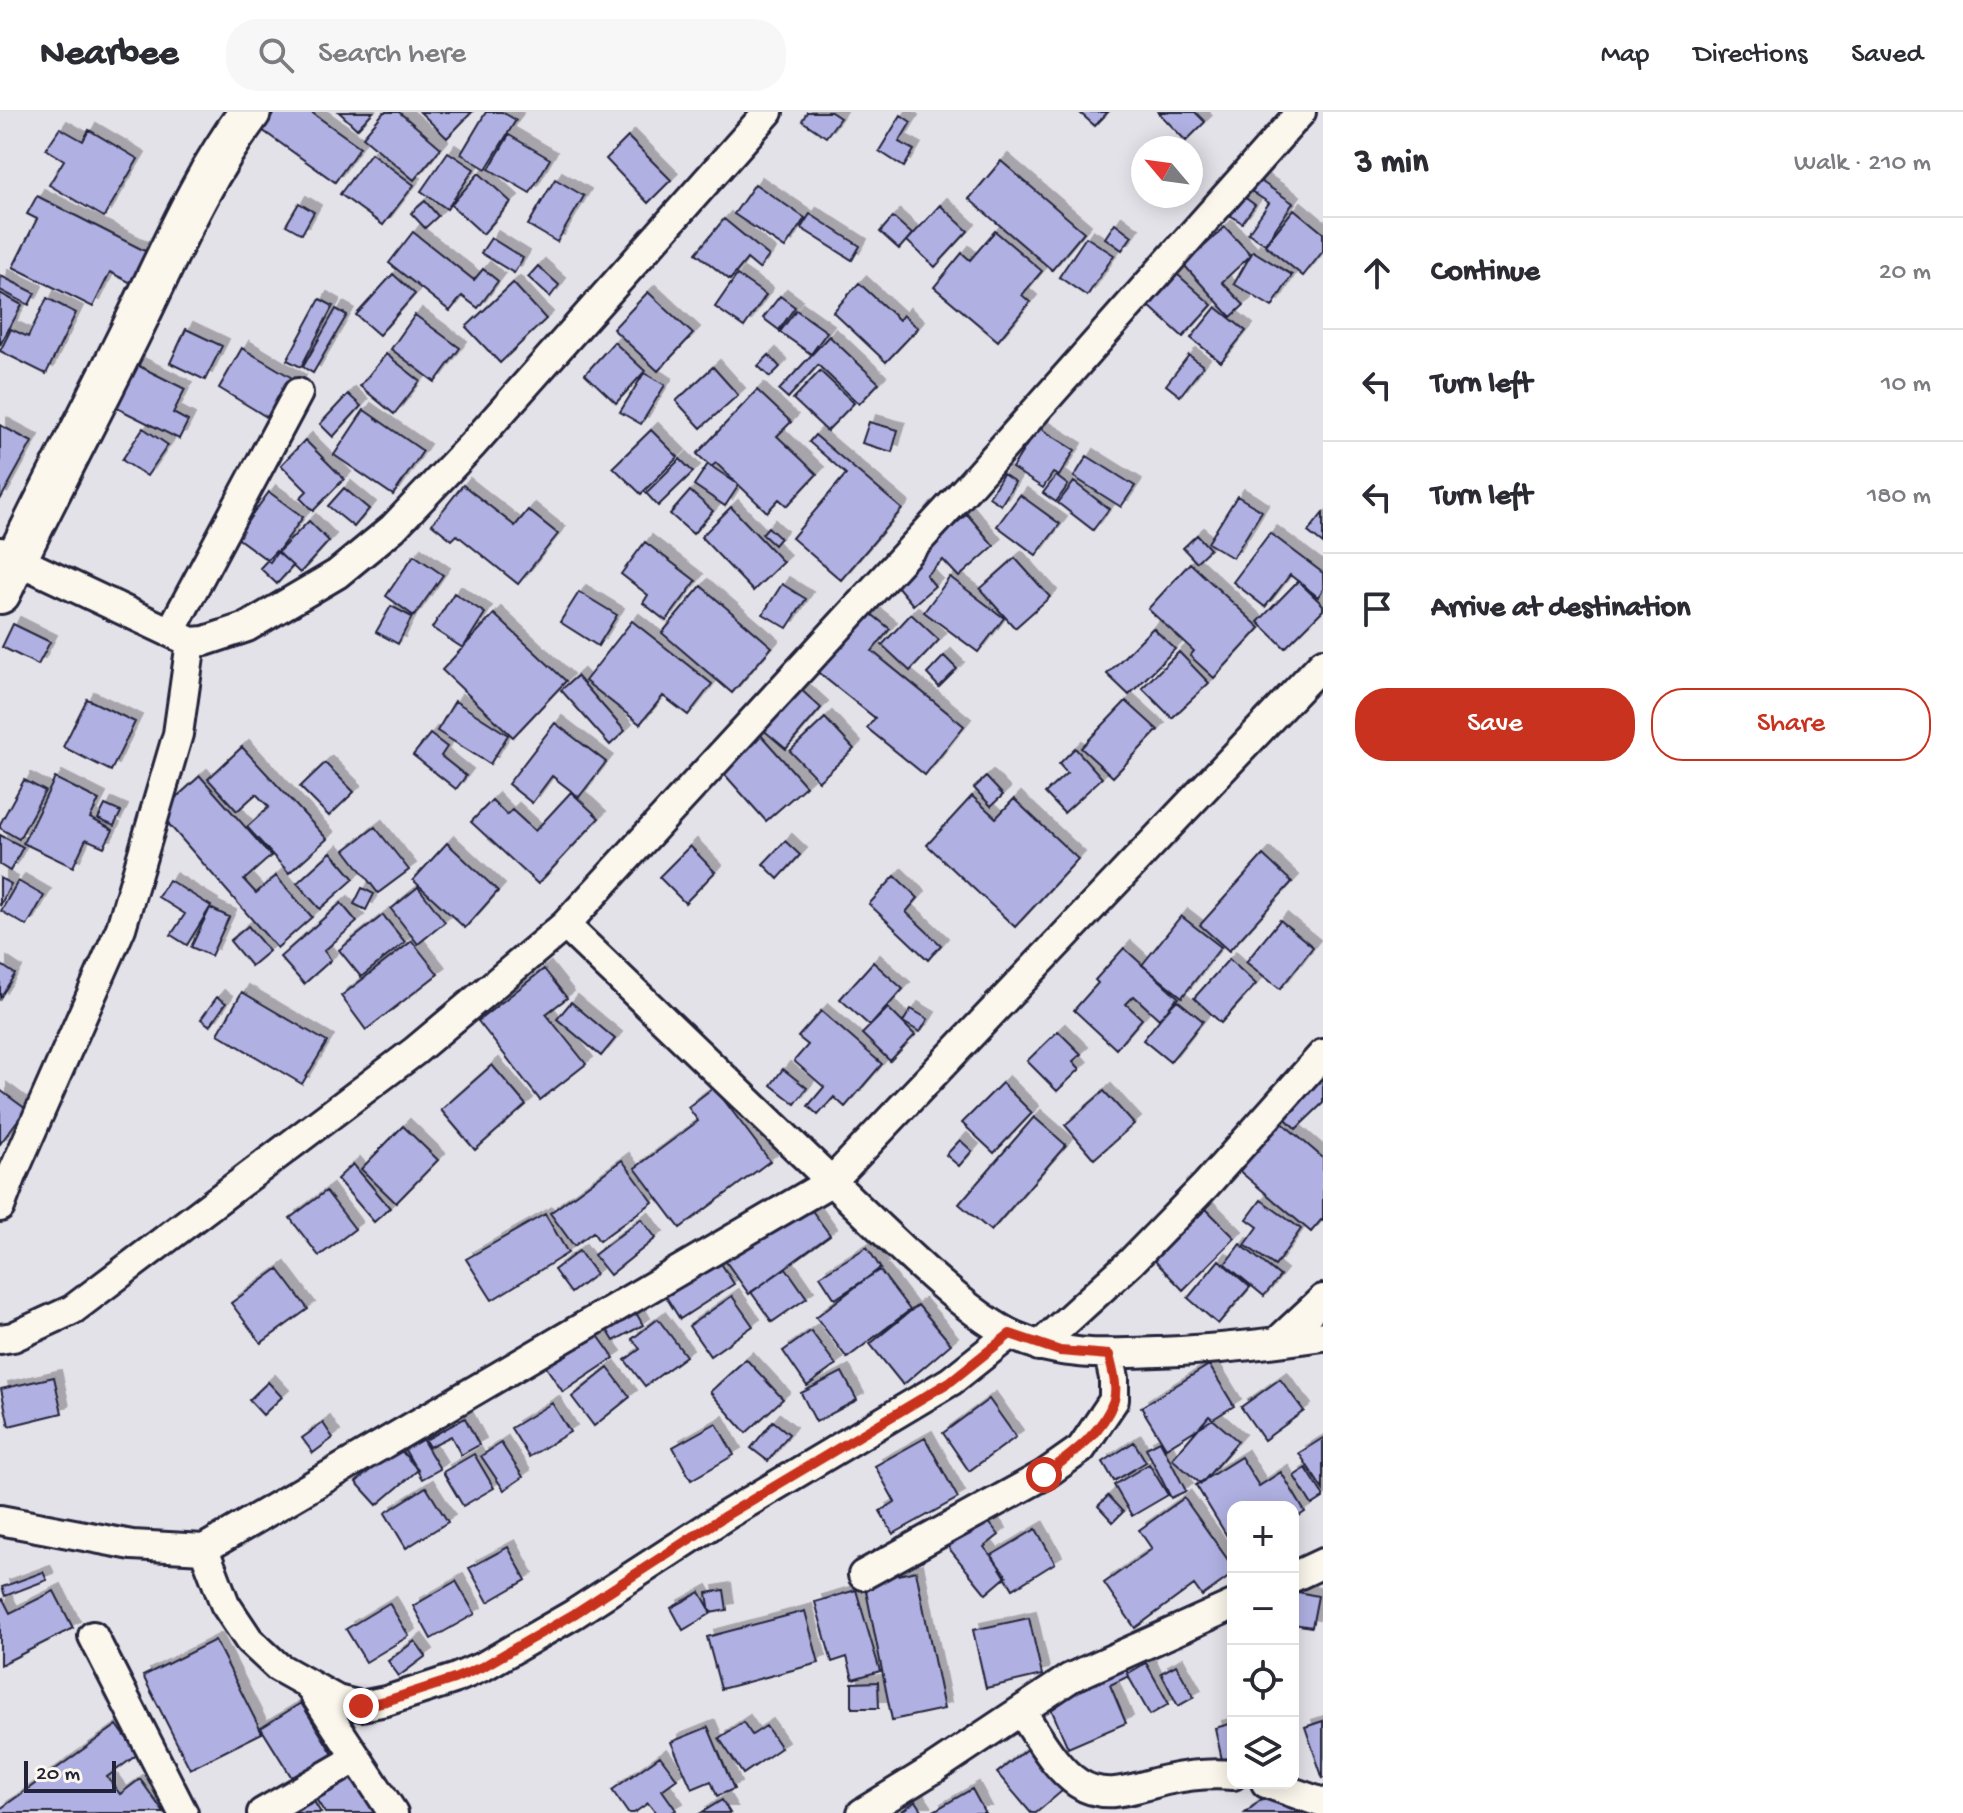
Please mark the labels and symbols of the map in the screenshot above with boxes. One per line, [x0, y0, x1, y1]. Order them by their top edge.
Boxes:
north arrow [1131, 136, 1203, 208]
route start [1026, 1457, 1062, 1493]
route end [343, 1688, 379, 1724]
scale bar [24, 1757, 116, 1793]

